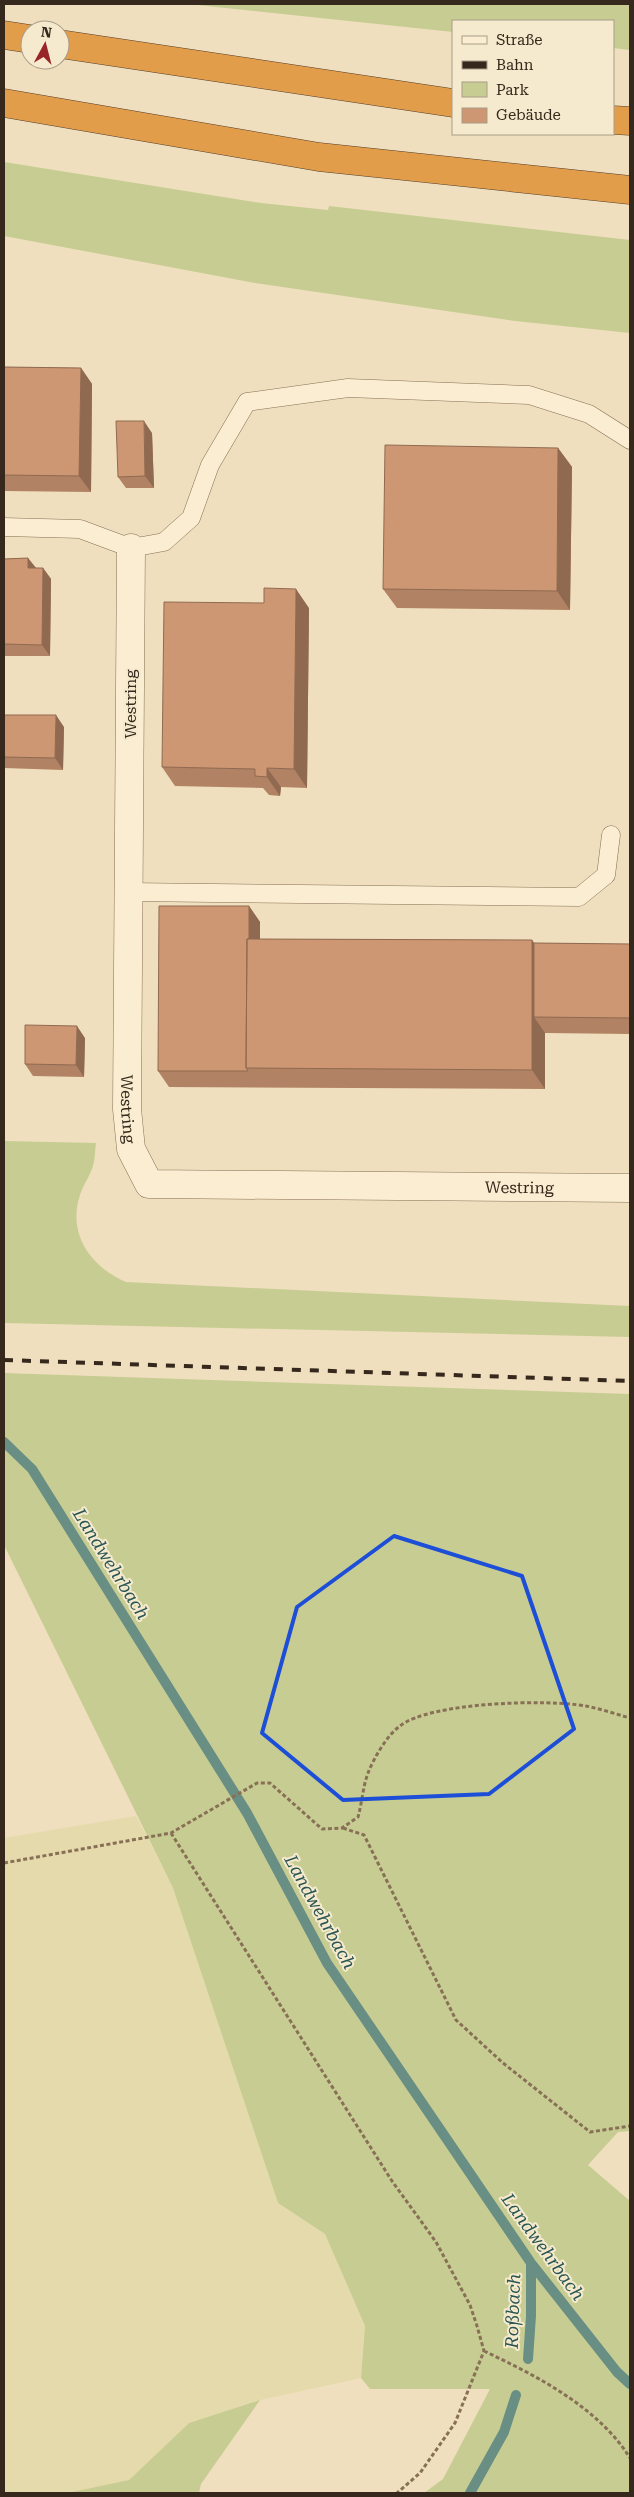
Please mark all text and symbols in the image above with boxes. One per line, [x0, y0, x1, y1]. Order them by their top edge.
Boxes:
north arrow [20, 20, 70, 70]
legend [452, 20, 614, 135]
text: N [40, 23, 53, 41]
text: Straße [496, 31, 543, 49]
text: Bahn [496, 56, 534, 74]
text: Park [496, 81, 530, 99]
text: Gebäude [496, 106, 561, 124]
street label: Westring [121, 669, 140, 739]
street label: Westring [117, 1074, 139, 1145]
street label: Westring [485, 1178, 555, 1197]
water label: Landwehrbach [68, 1503, 154, 1623]
water label: Landwehrbach [280, 1850, 360, 1972]
water label: Landwehrbach [497, 2188, 589, 2304]
water label: Roßbach [501, 2273, 524, 2350]

